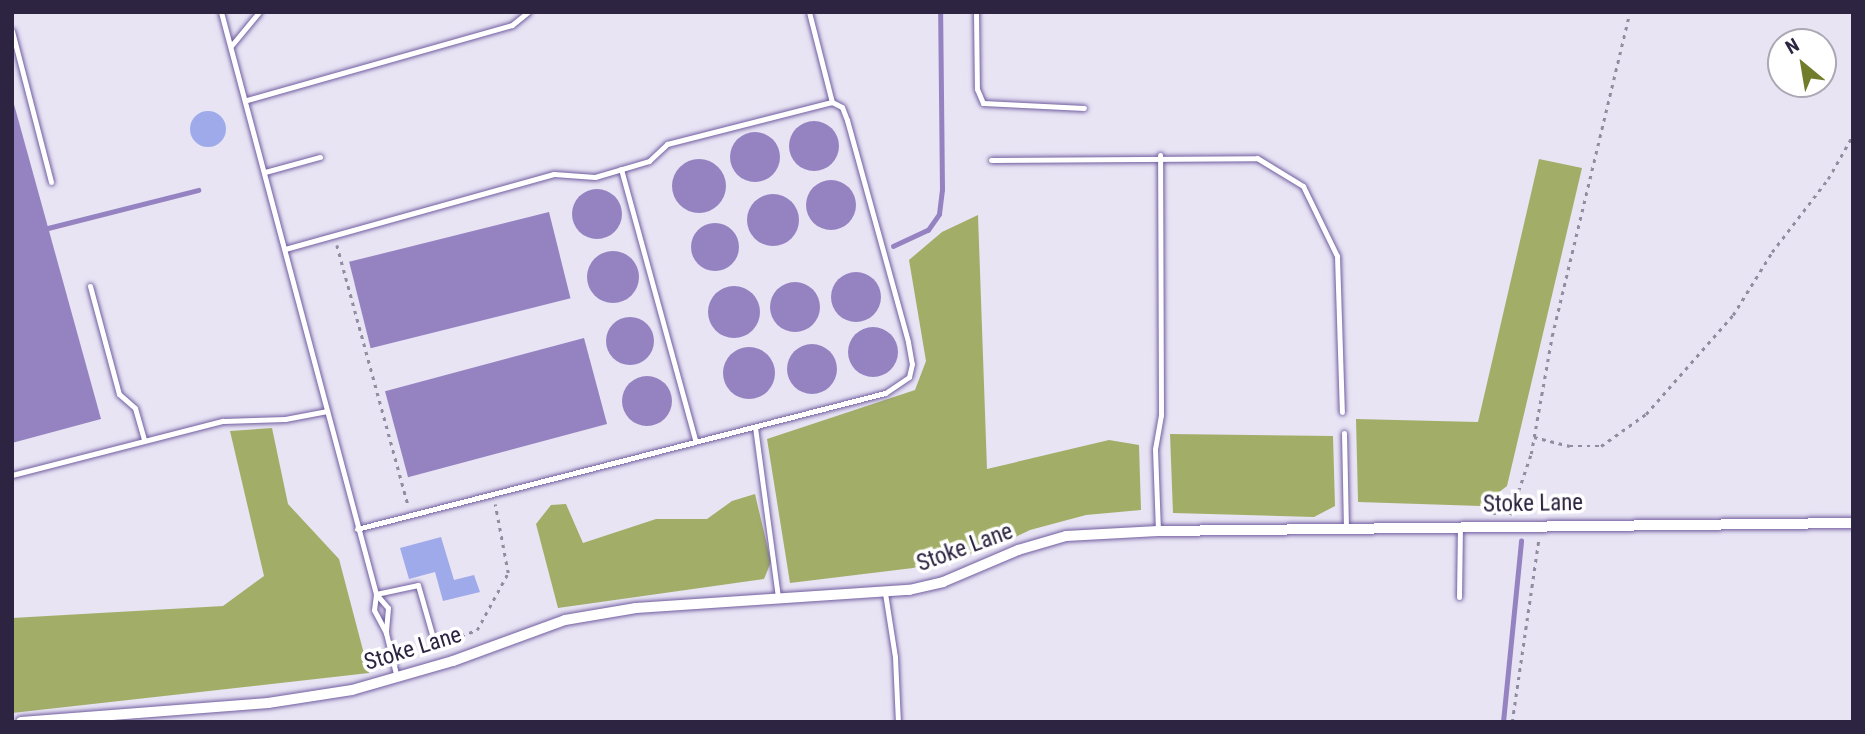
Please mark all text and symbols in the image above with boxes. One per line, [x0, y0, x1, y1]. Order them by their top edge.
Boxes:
north arrow [1767, 28, 1837, 98]
text: N [1781, 33, 1803, 59]
street label: Stoke Lane [1483, 489, 1583, 519]
street label: Stoke Lane [913, 518, 1017, 578]
street label: Stoke Lane [361, 621, 465, 677]

